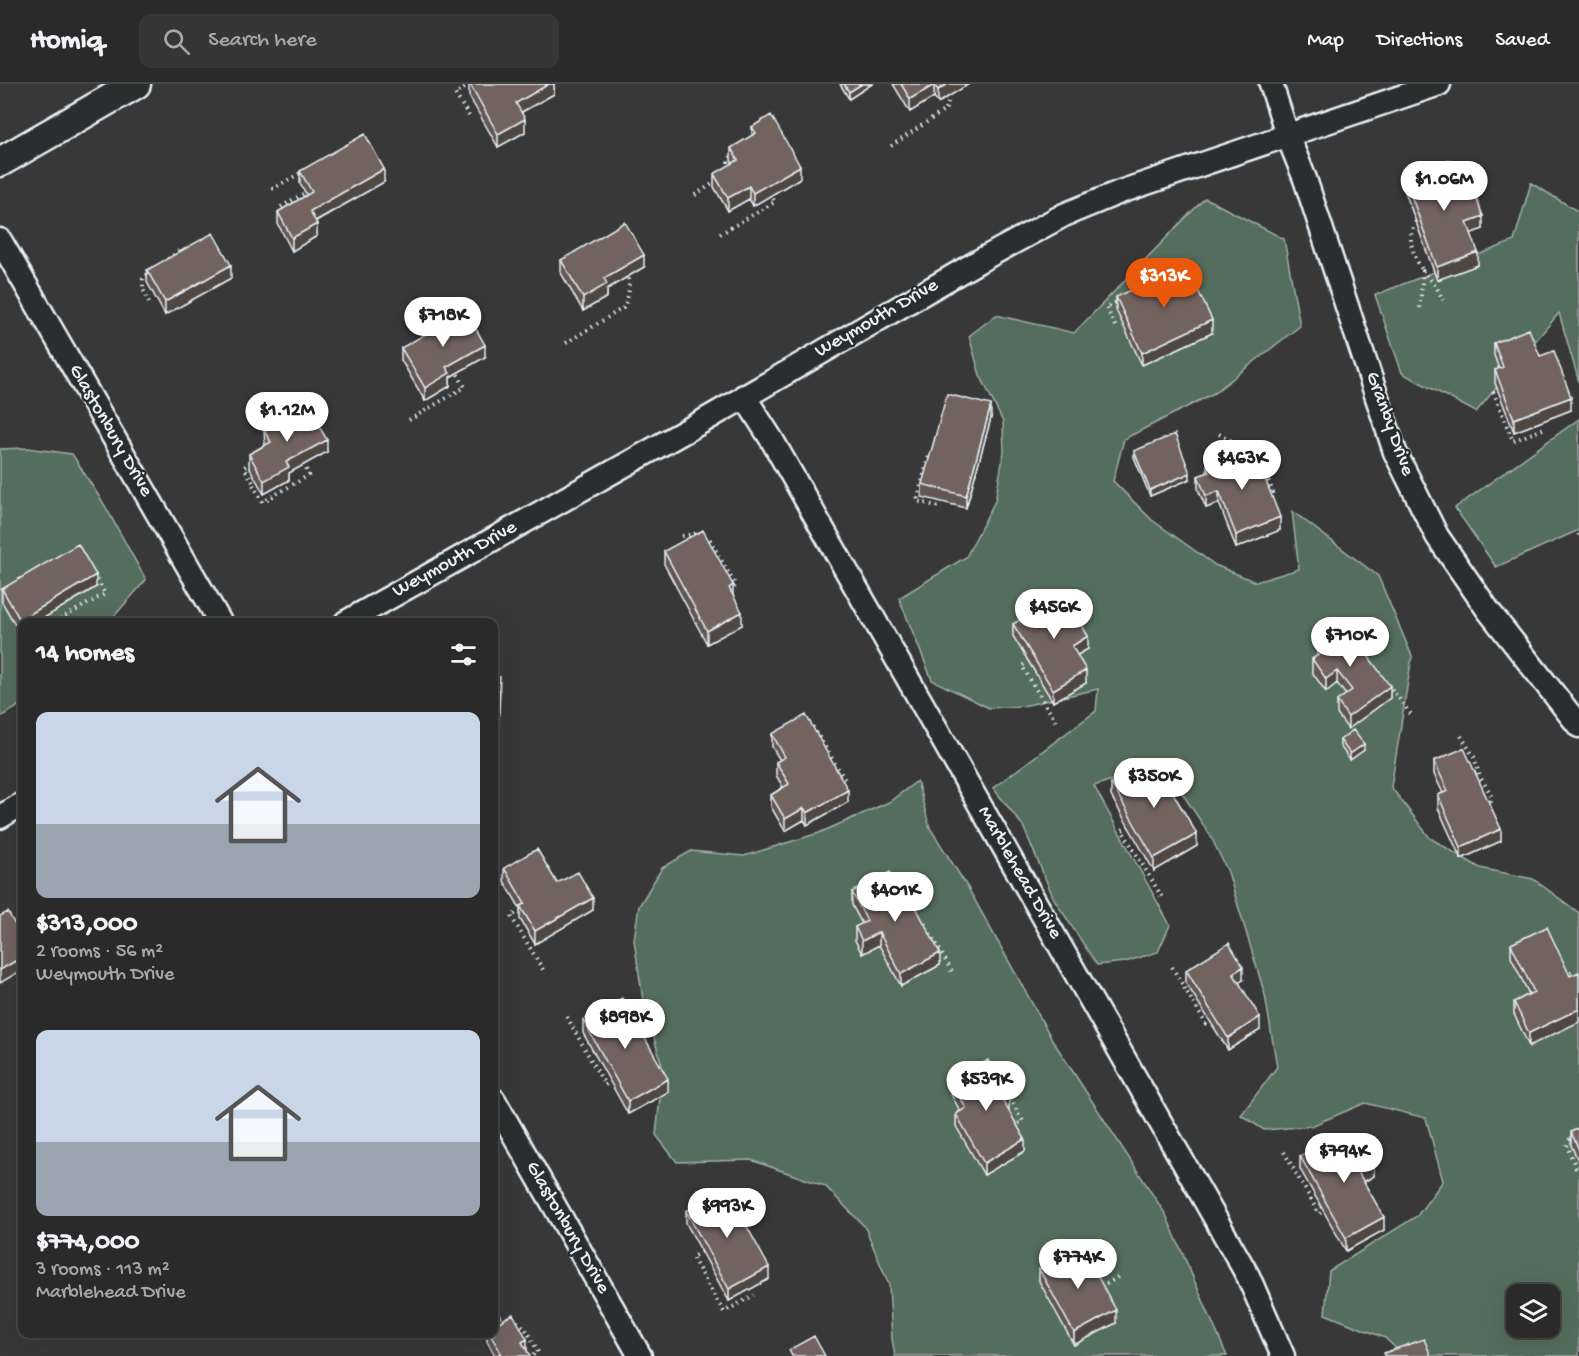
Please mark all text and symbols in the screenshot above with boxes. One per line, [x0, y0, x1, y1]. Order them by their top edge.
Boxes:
search box [139, 14, 559, 68]
text: Homiq [30, 25, 103, 58]
icon: search [160, 25, 193, 58]
text: Search here [208, 28, 317, 54]
text: Map [1307, 29, 1344, 54]
text: Directions [1377, 29, 1462, 54]
text: Saved [1495, 29, 1549, 54]
pin: $1.06M [1395, 161, 1493, 212]
text: $1.06M [1415, 169, 1473, 192]
pin: $313K [1122, 258, 1206, 309]
text: $313K [1140, 266, 1188, 289]
street label: Weymouth Drive [811, 274, 943, 364]
pin: $718K [401, 297, 485, 348]
text: $718K [418, 305, 468, 328]
street label: Glastonbury Drive [63, 361, 157, 502]
street label: Granby Drive [1360, 369, 1419, 480]
pin: $1.12M [238, 392, 336, 443]
text: $1.12M [259, 400, 315, 423]
pin: $463K [1200, 440, 1284, 491]
text: $463K [1217, 448, 1267, 471]
street label: Weymouth Drive [389, 516, 522, 604]
pin: $456K [1012, 589, 1096, 640]
text: $456K [1029, 597, 1079, 620]
pin: $710K [1308, 617, 1392, 668]
text: $710K [1325, 625, 1375, 648]
icon: filters [447, 638, 480, 671]
text: 14 homes [36, 639, 134, 670]
icon: home [204, 751, 312, 859]
pin: $350K [1112, 758, 1196, 809]
text: $350K [1128, 766, 1180, 789]
street label: Marblehead Drive [972, 802, 1067, 944]
pin: $401K [853, 872, 937, 923]
text: $401K [871, 880, 919, 903]
text: $313,000 [36, 910, 138, 941]
text: 2 rooms · 56 m² [36, 941, 163, 964]
text: Weymouth Drive [36, 964, 174, 987]
pin: $898K [583, 999, 667, 1050]
text: $898K [599, 1007, 651, 1030]
pin: $539K [944, 1061, 1028, 1112]
icon: home [204, 1069, 312, 1177]
text: $539K [961, 1069, 1011, 1092]
pin: $794K [1302, 1133, 1386, 1184]
text: $794K [1319, 1141, 1369, 1164]
street label: Glastonbury Drive [520, 1158, 614, 1299]
pin: $993K [685, 1188, 769, 1239]
text: $993K [702, 1196, 752, 1219]
text: $774,000 [36, 1228, 139, 1259]
pin: $774K [1036, 1239, 1120, 1290]
text: $774K [1053, 1247, 1103, 1270]
text: 3 rooms · 113 m² [36, 1259, 170, 1282]
text: Marblehead Drive [36, 1282, 186, 1305]
map controls [1506, 1284, 1560, 1338]
button: layers [1506, 1284, 1560, 1338]

